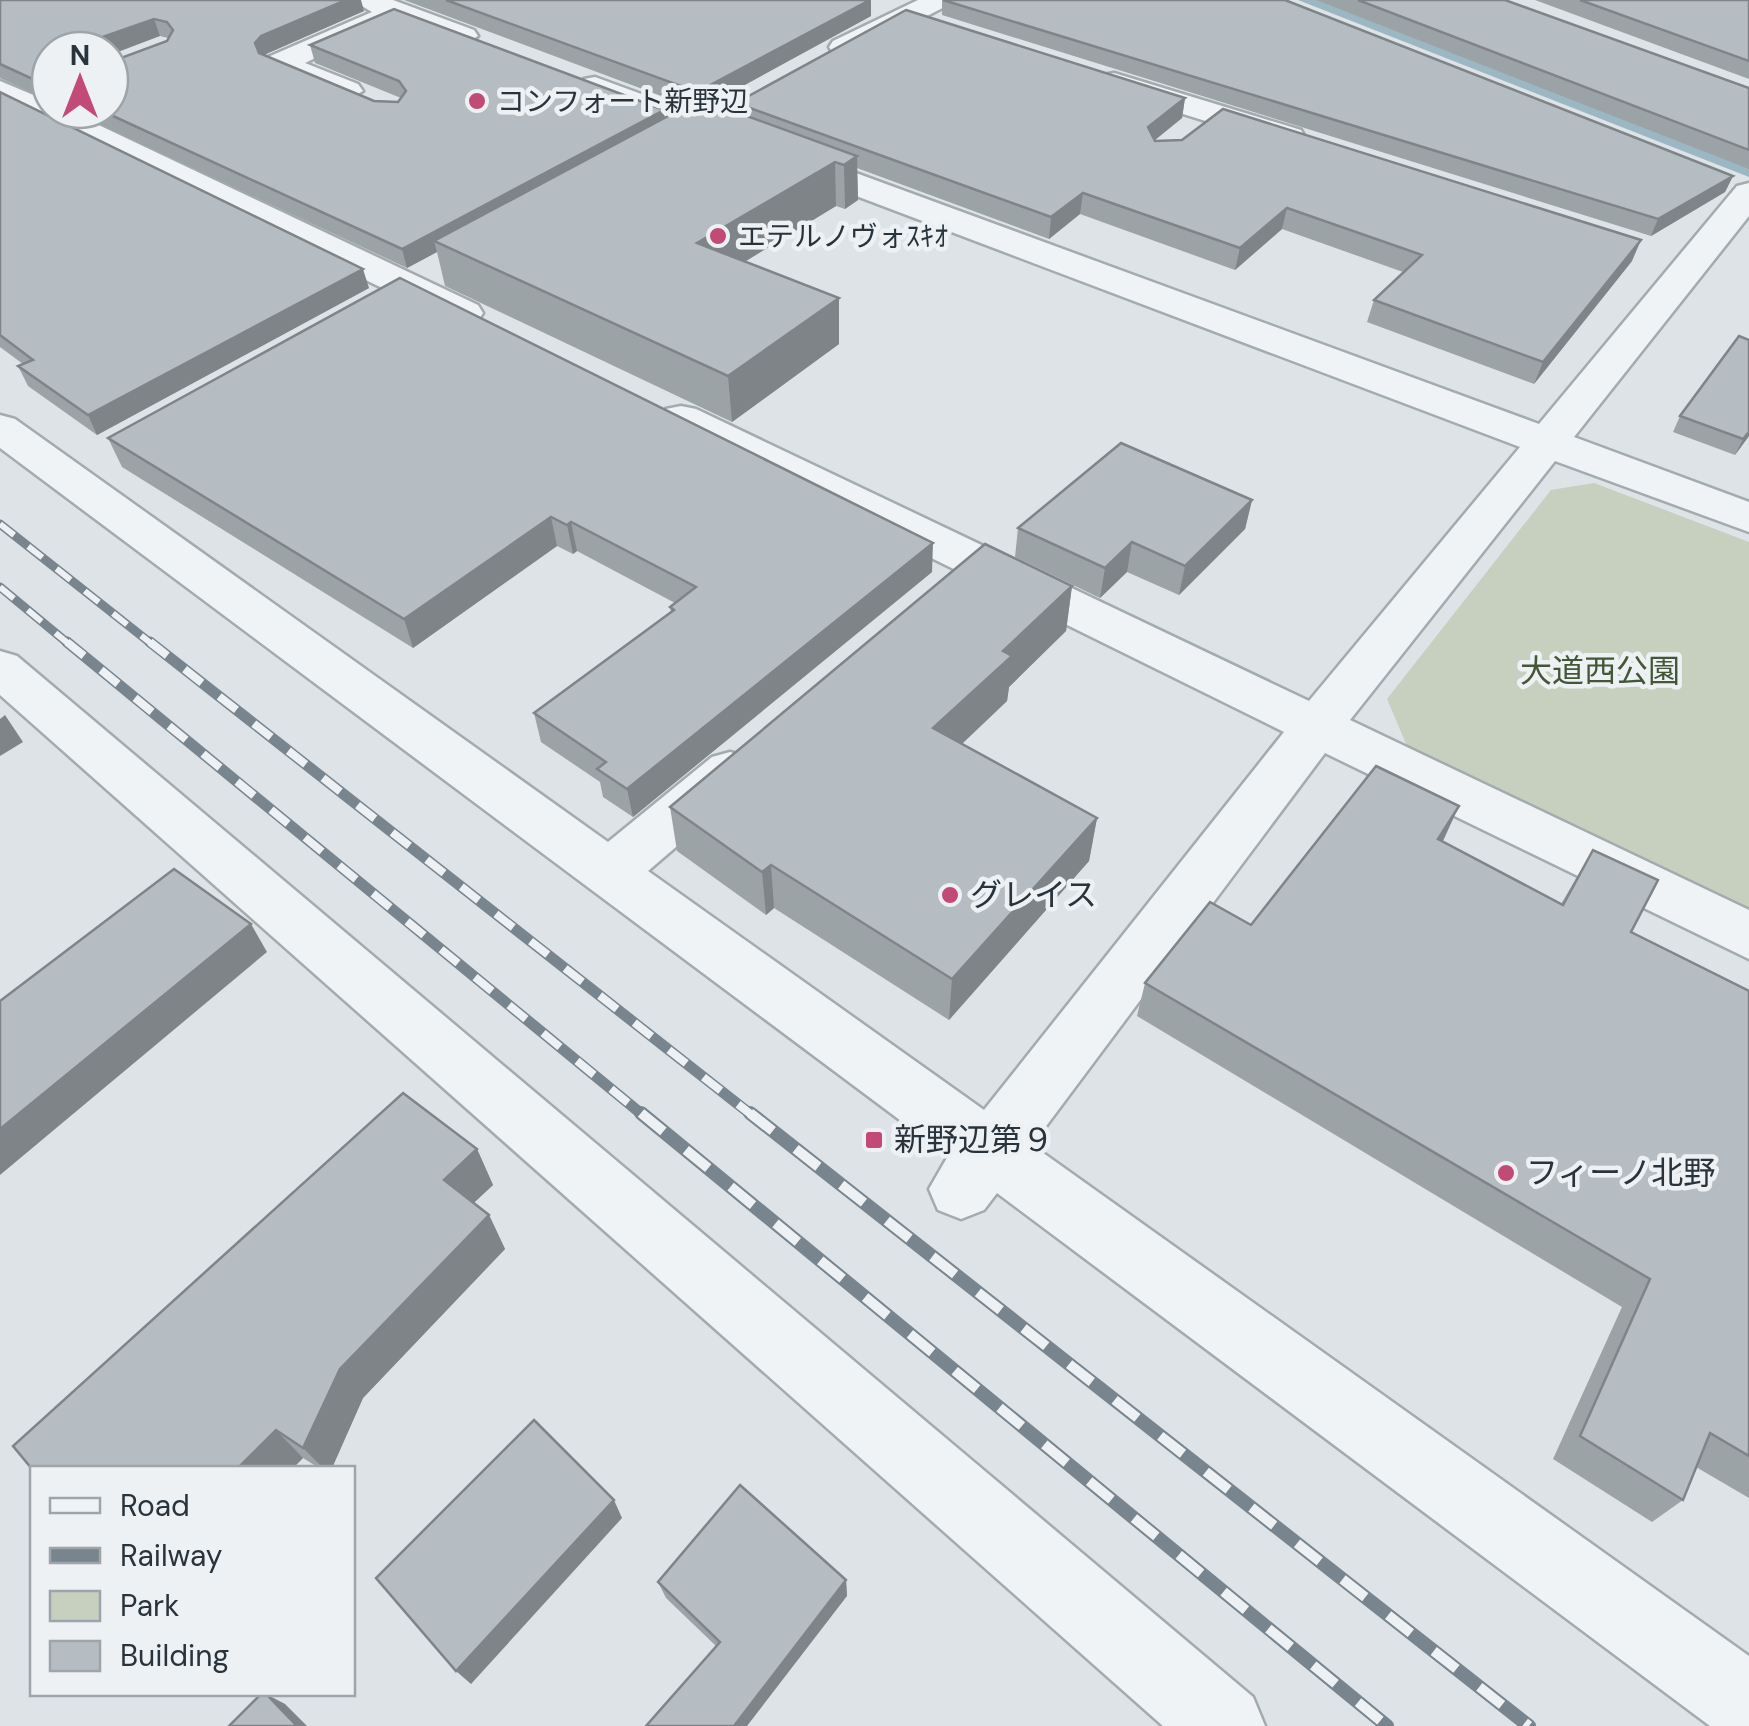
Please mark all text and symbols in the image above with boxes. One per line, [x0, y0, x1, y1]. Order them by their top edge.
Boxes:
north arrow [30, 30, 130, 130]
text: N [70, 37, 90, 74]
place label: コンフォート新野辺 [497, 83, 748, 120]
marker: コンフォート新野辺 [466, 90, 488, 112]
place label: エテルノヴォｽｷｵ [738, 218, 948, 255]
marker: エテルノヴォｽｷｵ [707, 225, 729, 247]
park label: 大道西公園 [1520, 650, 1680, 692]
place label: グレイス [970, 874, 1097, 916]
marker: グレイス [939, 884, 961, 906]
place label: 新野辺第９ [894, 1119, 1054, 1161]
marker: 新野辺第９ [863, 1129, 885, 1151]
place label: フィーノ北野 [1526, 1152, 1715, 1194]
marker: フィーノ北野 [1495, 1162, 1517, 1184]
legend [30, 1466, 355, 1696]
text: Road [120, 1486, 190, 1525]
text: Railway [120, 1536, 223, 1575]
text: Park [120, 1586, 179, 1625]
text: Building [120, 1636, 229, 1675]

